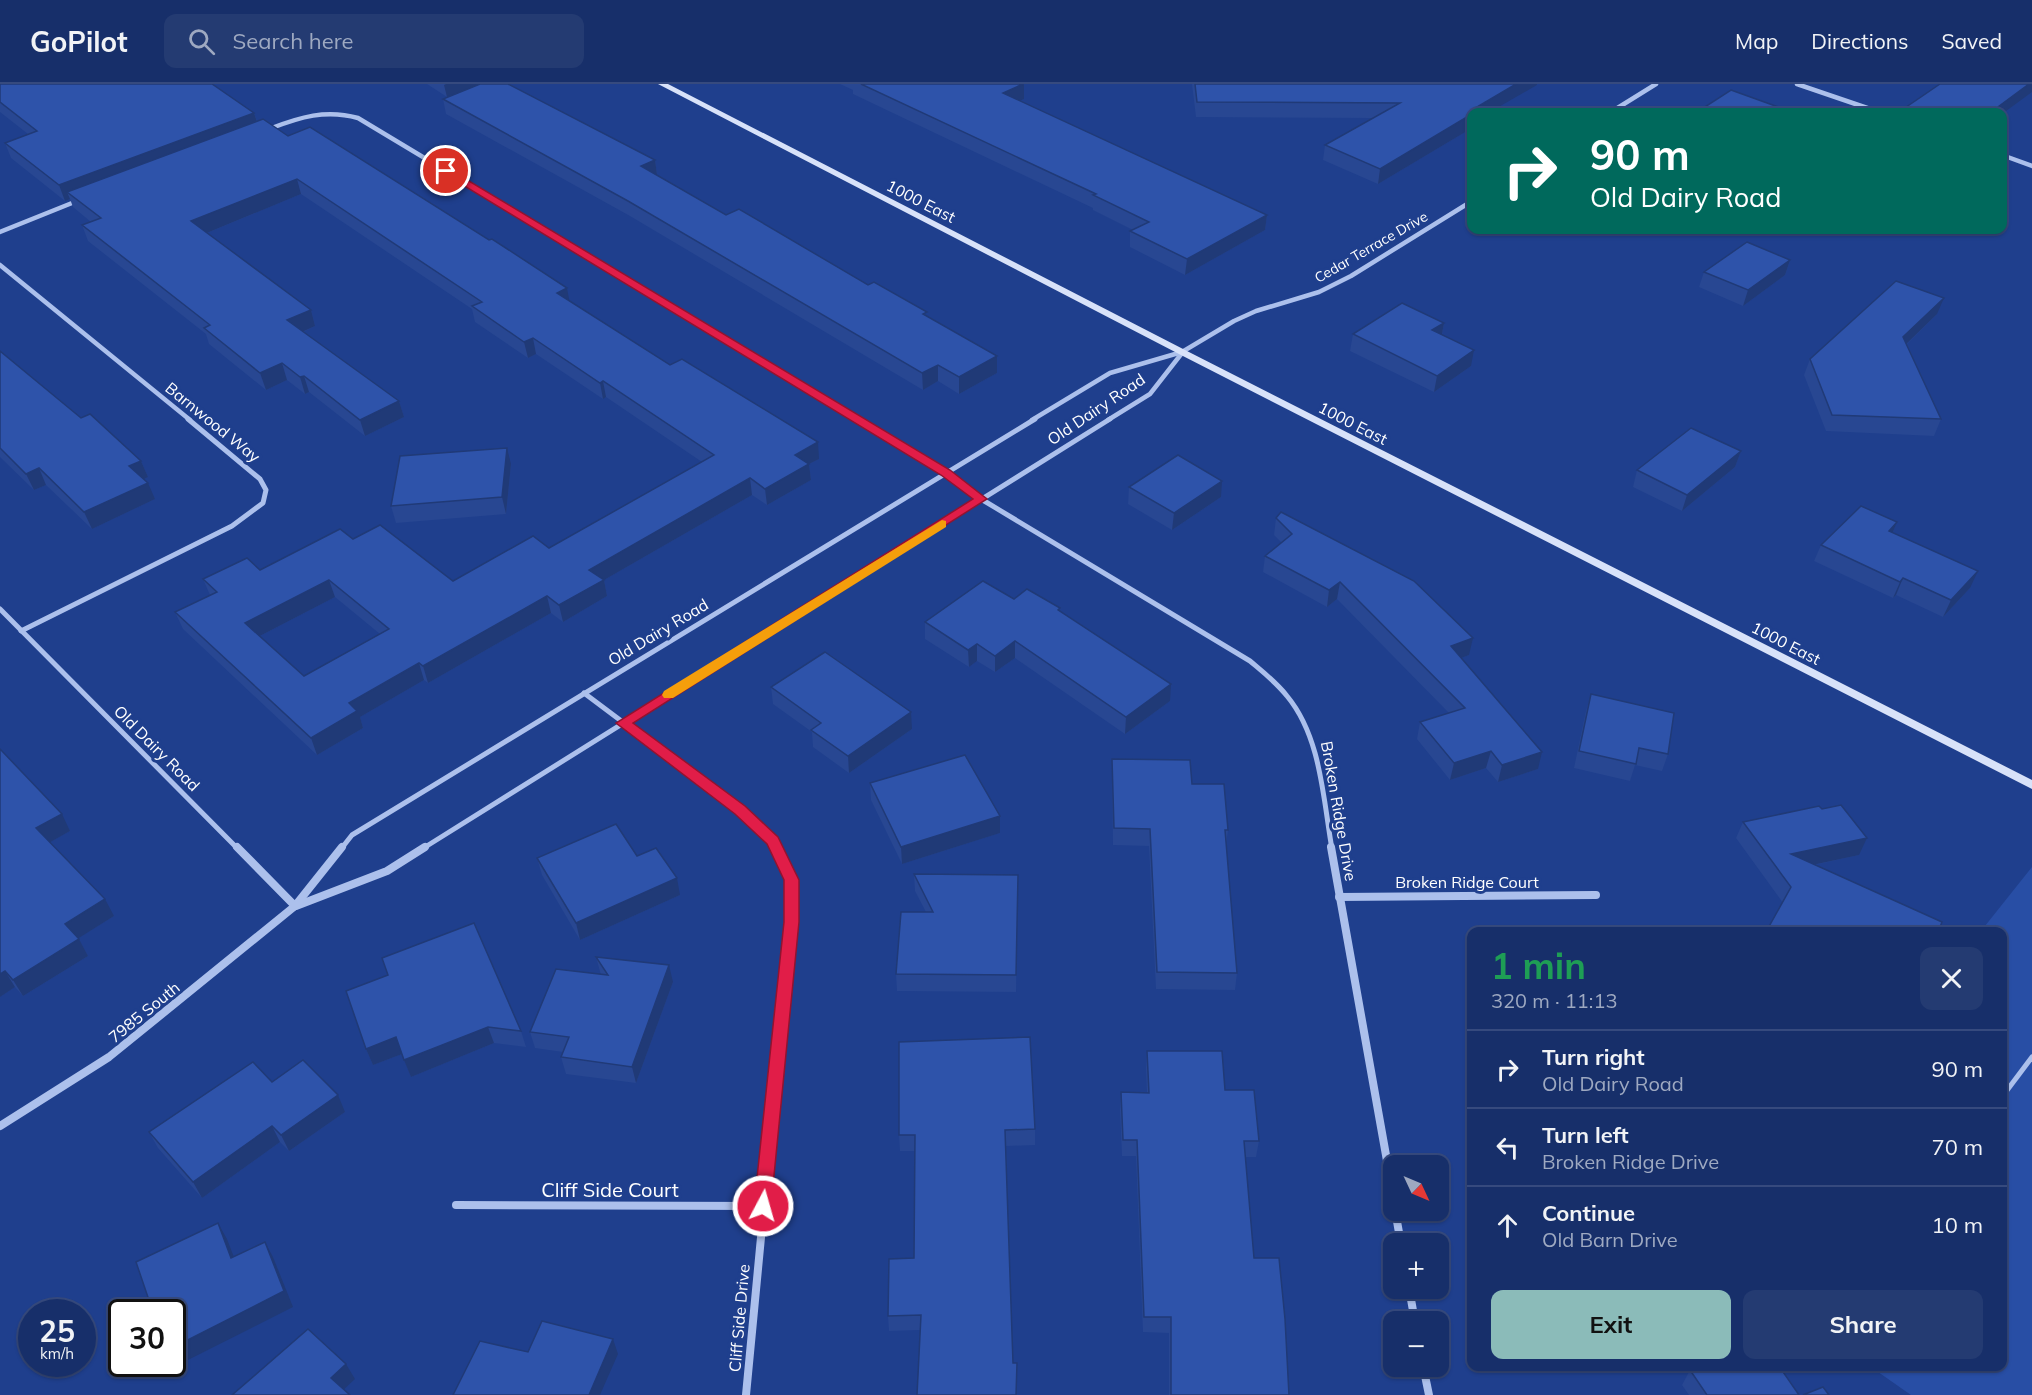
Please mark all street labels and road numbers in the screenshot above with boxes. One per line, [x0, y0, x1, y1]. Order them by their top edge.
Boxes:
street label: 1000 East [883, 175, 959, 227]
street label: Cedar Terrace Drive [1311, 207, 1431, 287]
street label: Old Dairy Road [1043, 369, 1149, 449]
street label: Barnwood Way [162, 378, 265, 467]
street label: 1000 East [1315, 397, 1391, 449]
street label: Old Dairy Road [604, 594, 712, 670]
street label: 1000 East [1748, 617, 1824, 669]
street label: Old Dairy Road [110, 701, 204, 795]
street label: Broken Ridge Drive [1317, 739, 1361, 883]
street label: Broken Ridge Court [1395, 872, 1539, 892]
street label: 7985 South [104, 977, 184, 1047]
street label: Cliff Side Court [541, 1177, 679, 1202]
street label: Cliff Side Drive [724, 1263, 754, 1373]

